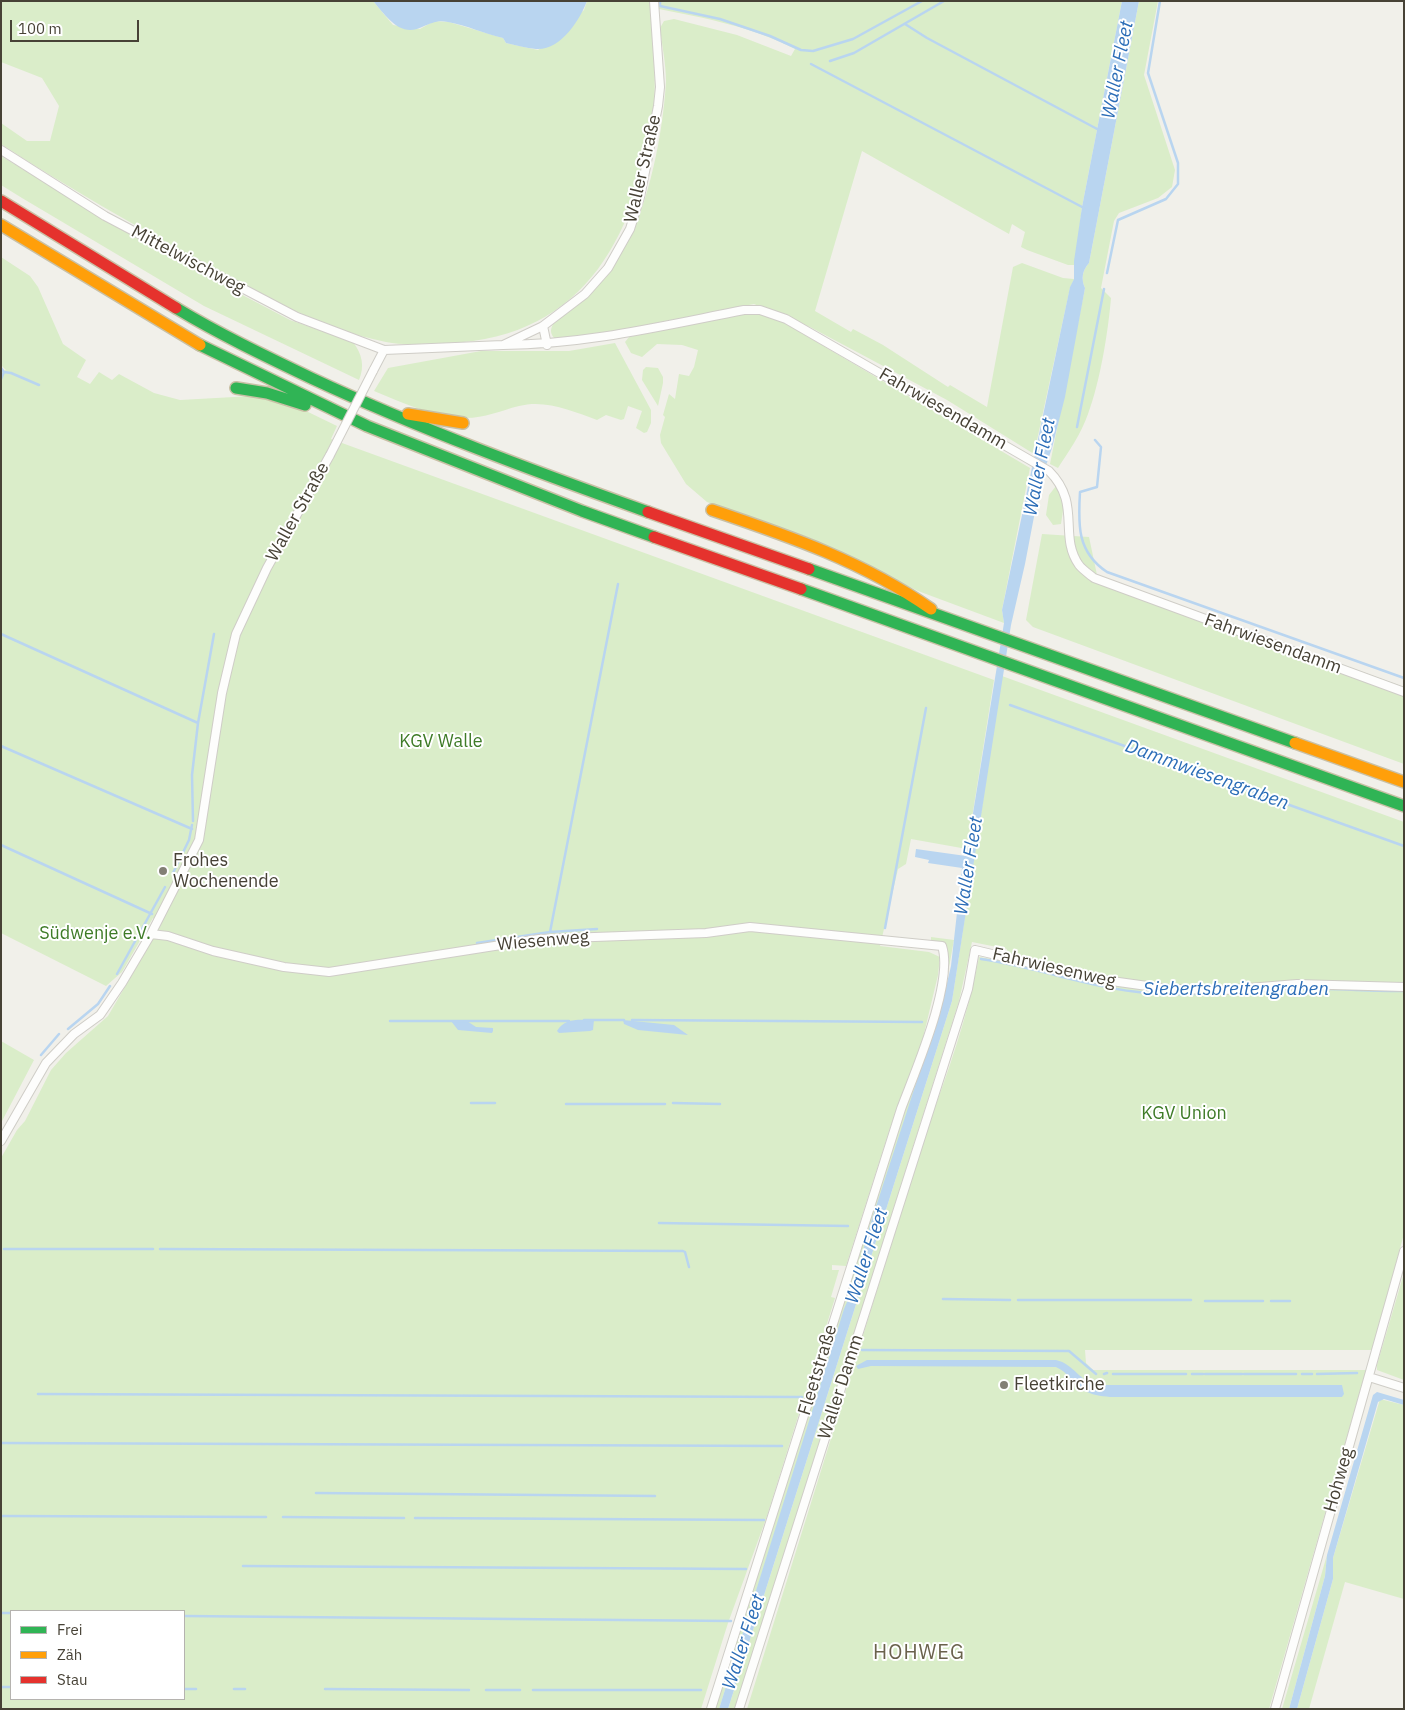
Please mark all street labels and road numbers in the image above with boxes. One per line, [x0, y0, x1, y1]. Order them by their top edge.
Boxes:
street label: Waller Straße [620, 113, 666, 225]
street label: Mittelwischweg [127, 221, 249, 299]
street label: Fahrwiesendamm [875, 364, 1011, 454]
street label: Waller Straße [262, 459, 334, 565]
street label: Fahrwiesendamm [1201, 609, 1345, 679]
street label: Wiesenweg [496, 926, 590, 956]
street label: Fahrwiesenweg [990, 943, 1118, 993]
street label: Fleetstraße [794, 1322, 842, 1418]
street label: Waller Damm [814, 1332, 868, 1442]
street label: Hohweg [1320, 1445, 1358, 1515]

